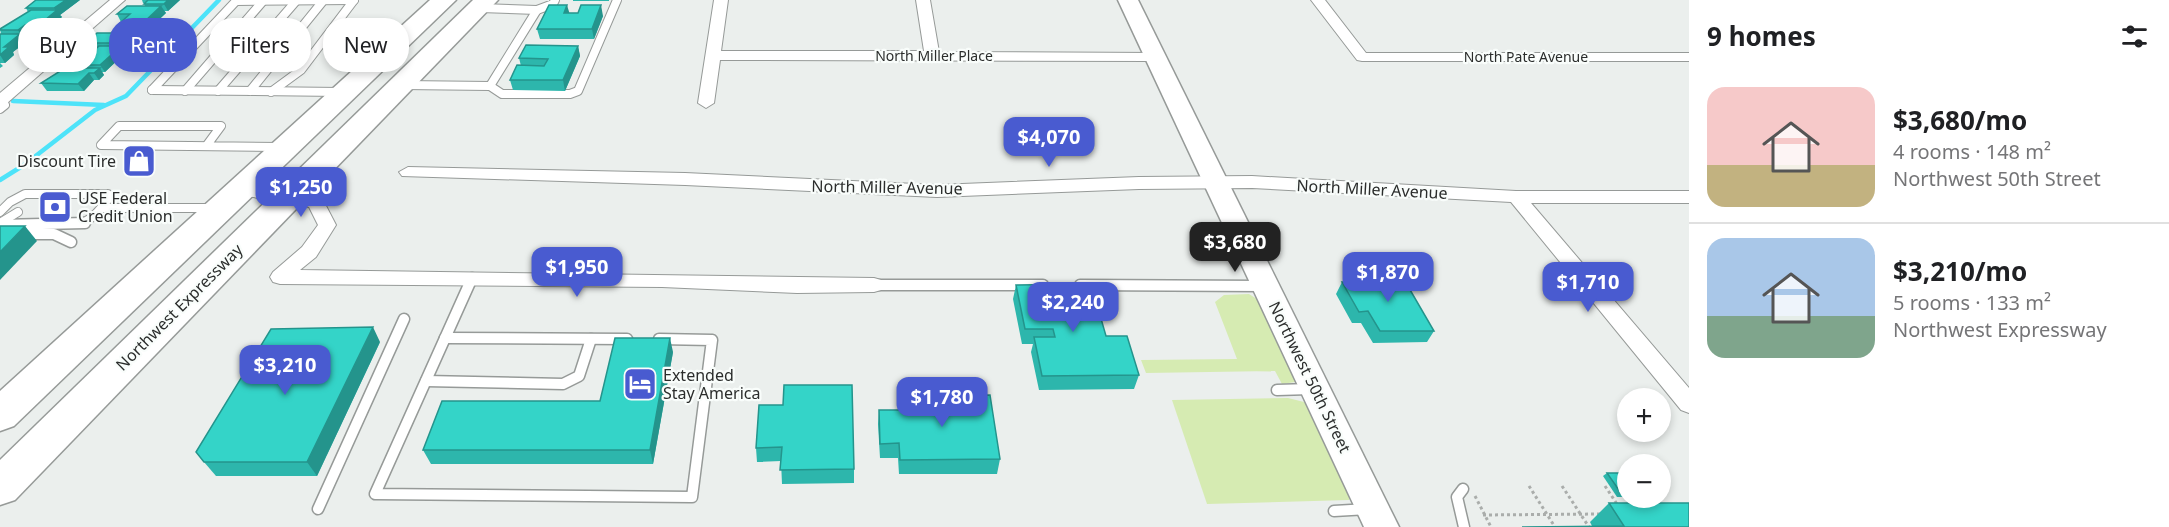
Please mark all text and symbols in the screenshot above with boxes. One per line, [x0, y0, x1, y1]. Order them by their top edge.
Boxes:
chip: Buy [18, 18, 97, 72]
chip: Rent [109, 18, 197, 72]
chip: Filters [209, 18, 311, 72]
chip: New [323, 18, 409, 72]
text: 9 homes [1707, 18, 1816, 54]
icon: filters [2118, 20, 2151, 53]
street label: North Miller Place [875, 46, 993, 65]
street label: North Pate Avenue [1464, 47, 1588, 66]
text: $3,680/mo [1893, 102, 2027, 138]
icon: home [1755, 111, 1827, 183]
pin: $4,070 [1000, 117, 1098, 168]
text: $4,070 [1018, 123, 1080, 150]
text: 4 rooms · 148 m² [1893, 138, 2051, 165]
shop icon: Discount Tire [121, 143, 157, 179]
place label: Discount Tire [17, 150, 116, 172]
text: Northwest 50th Street [1893, 165, 2101, 192]
pin: $1,250 [252, 167, 350, 218]
text: $1,250 [270, 173, 332, 200]
street label: North Miller Avenue [1296, 174, 1448, 204]
street label: North Miller Avenue [811, 175, 963, 199]
place label: USE Federal Credit Union [78, 187, 173, 227]
bank icon: USE Federal Credit Union [37, 189, 73, 225]
pin: $3,680 [1186, 222, 1284, 273]
text: $3,680 [1204, 228, 1266, 255]
street label: Northwest Expressway [111, 238, 248, 375]
pin: $1,950 [528, 247, 626, 298]
pin: $1,870 [1339, 252, 1437, 303]
text: $1,950 [546, 253, 608, 280]
text: $3,210/mo [1893, 253, 2027, 289]
text: $1,870 [1357, 258, 1419, 285]
pin: $1,710 [1539, 262, 1637, 313]
icon: home [1755, 262, 1827, 334]
text: $1,710 [1557, 268, 1619, 295]
pin: $2,240 [1024, 282, 1122, 333]
text: $2,240 [1042, 288, 1104, 315]
text: 5 rooms · 133 m² [1893, 289, 2051, 316]
street label: Northwest 50th Street [1264, 298, 1356, 457]
text: Northwest Expressway [1893, 316, 2107, 343]
pin: $3,210 [236, 345, 334, 396]
text: $3,210 [254, 351, 316, 378]
place label: Extended Stay America [663, 364, 760, 404]
hotel icon: Extended Stay America [622, 366, 658, 402]
pin: $1,780 [893, 377, 991, 428]
text: $1,780 [911, 383, 973, 410]
map controls [1617, 388, 1671, 508]
button: + [1617, 388, 1671, 442]
button: − [1617, 454, 1671, 508]

